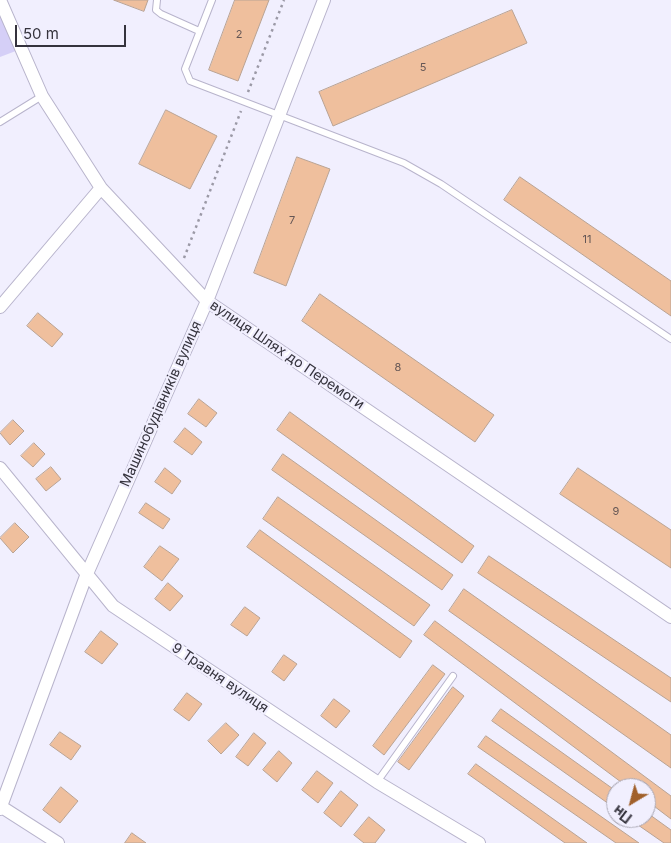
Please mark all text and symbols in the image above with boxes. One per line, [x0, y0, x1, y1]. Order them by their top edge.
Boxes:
scale bar [18, 15, 129, 47]
text: 50 m [23, 24, 59, 43]
house number: 2 [236, 28, 242, 42]
house number: 5 [420, 61, 426, 75]
house number: 7 [289, 214, 295, 228]
house number: 11 [583, 233, 591, 247]
street label: вулиця Шлях до Перемоги [207, 297, 367, 413]
street label: Машинобудівників вулиця [117, 319, 205, 489]
house number: 8 [395, 361, 401, 375]
house number: 9 [613, 505, 619, 519]
street label: 9 Травня вулиця [168, 639, 272, 717]
north arrow [606, 778, 656, 828]
text: Пн [609, 802, 635, 827]

